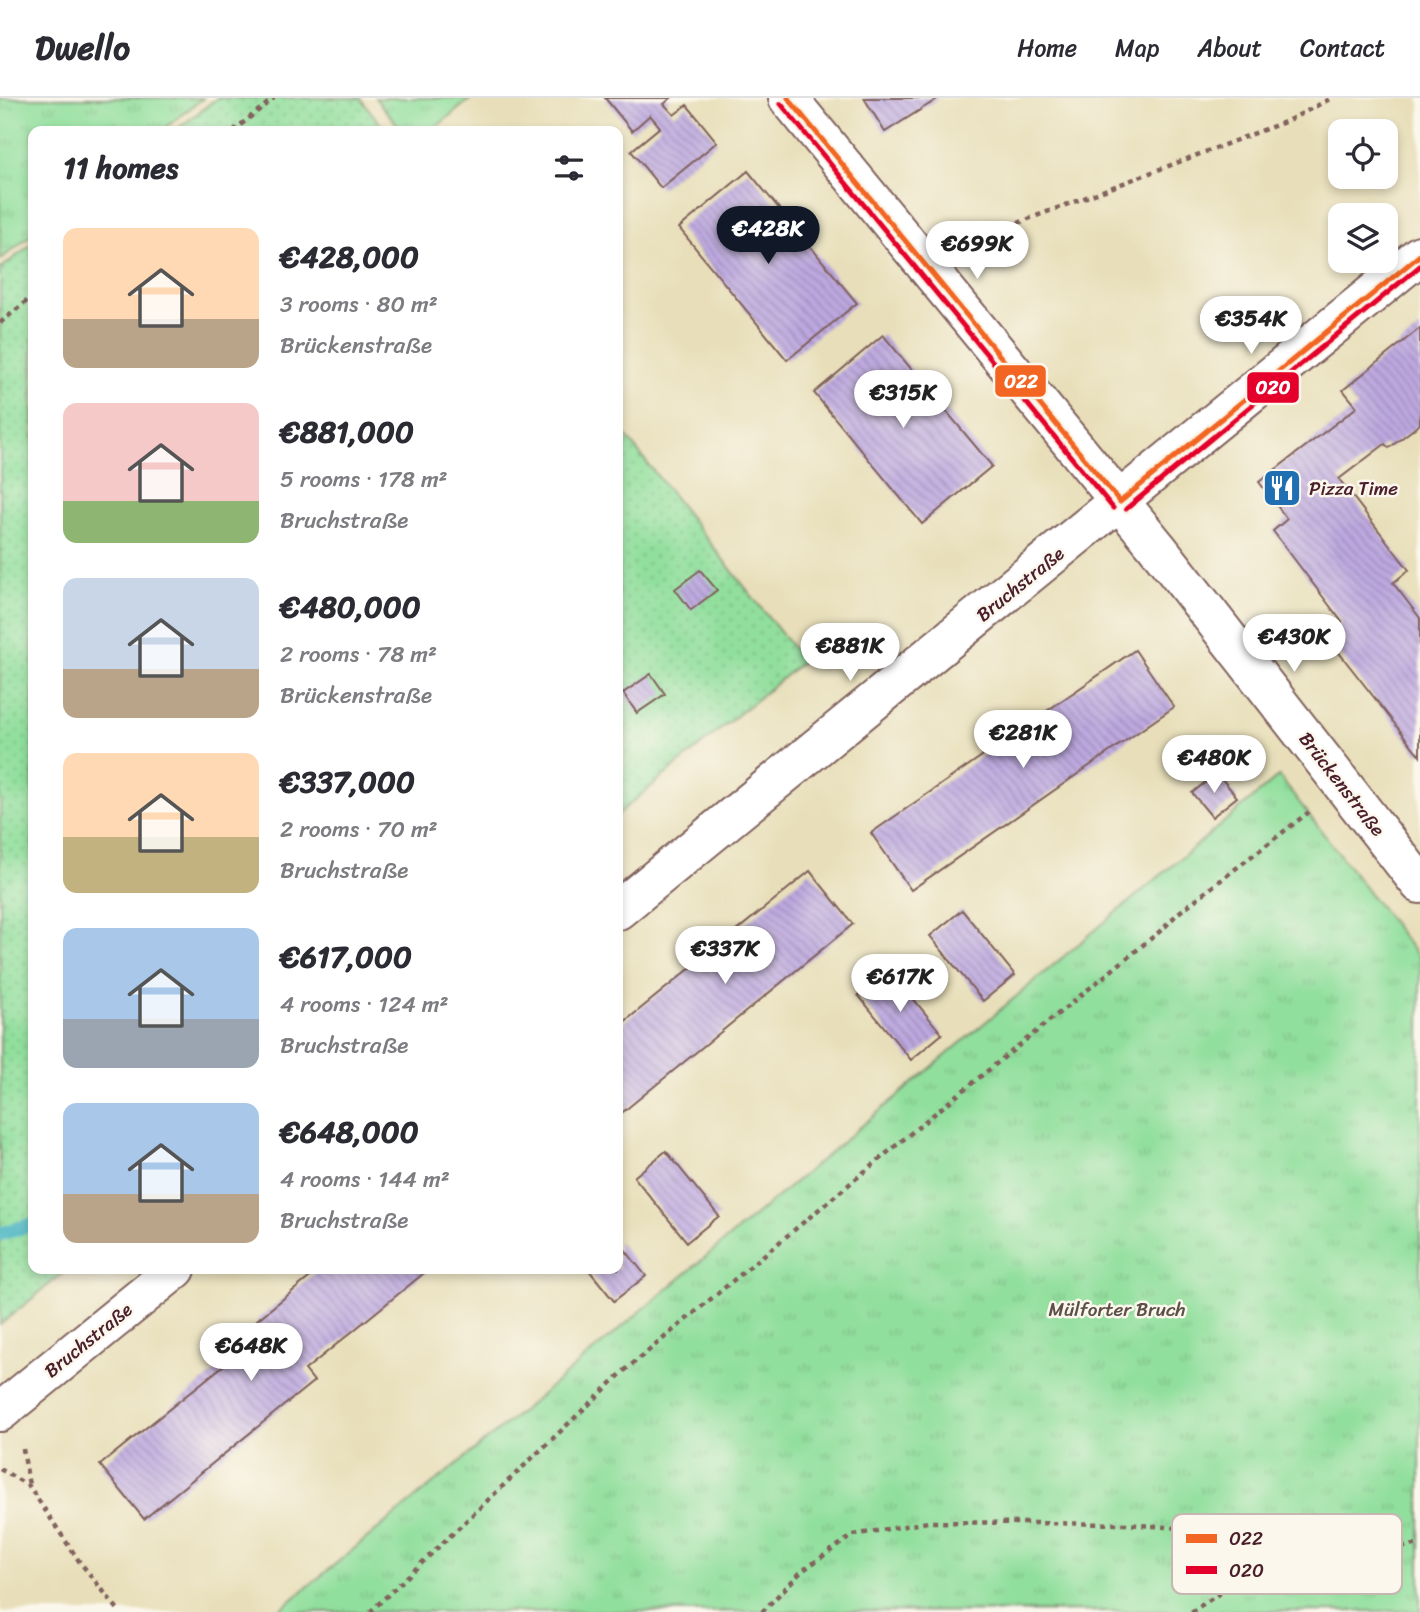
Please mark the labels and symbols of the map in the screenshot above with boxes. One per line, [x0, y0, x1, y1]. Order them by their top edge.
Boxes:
pin: €428K [719, 206, 817, 266]
pin: €699K [928, 222, 1026, 281]
pin: €354K [1202, 296, 1300, 356]
line badge: 022 [994, 364, 1047, 398]
text: 022 [1004, 365, 1038, 398]
pin: €315K [854, 370, 952, 430]
line badge: 020 [1246, 371, 1300, 404]
text: 020 [1256, 371, 1290, 404]
restaurant icon: Pizza Time [1261, 467, 1303, 509]
place label: Pizza Time [1309, 472, 1398, 505]
street label: Bruchstraße [968, 538, 1072, 630]
pin: €430K [1245, 614, 1343, 674]
pin: €881K [801, 624, 899, 683]
pin: €281K [974, 710, 1072, 770]
street label: Brückenstraße [1290, 724, 1394, 844]
pin: €480K [1165, 736, 1263, 795]
pin: €337K [676, 926, 774, 986]
pin: €617K [851, 954, 949, 1014]
park label: Mülforter Bruch [1049, 1293, 1186, 1326]
street label: Bruchstraße [36, 1294, 140, 1386]
pin: €648K [202, 1324, 300, 1383]
legend [1172, 1514, 1402, 1594]
text: 022 [1229, 1522, 1263, 1555]
text: 020 [1229, 1554, 1264, 1587]

